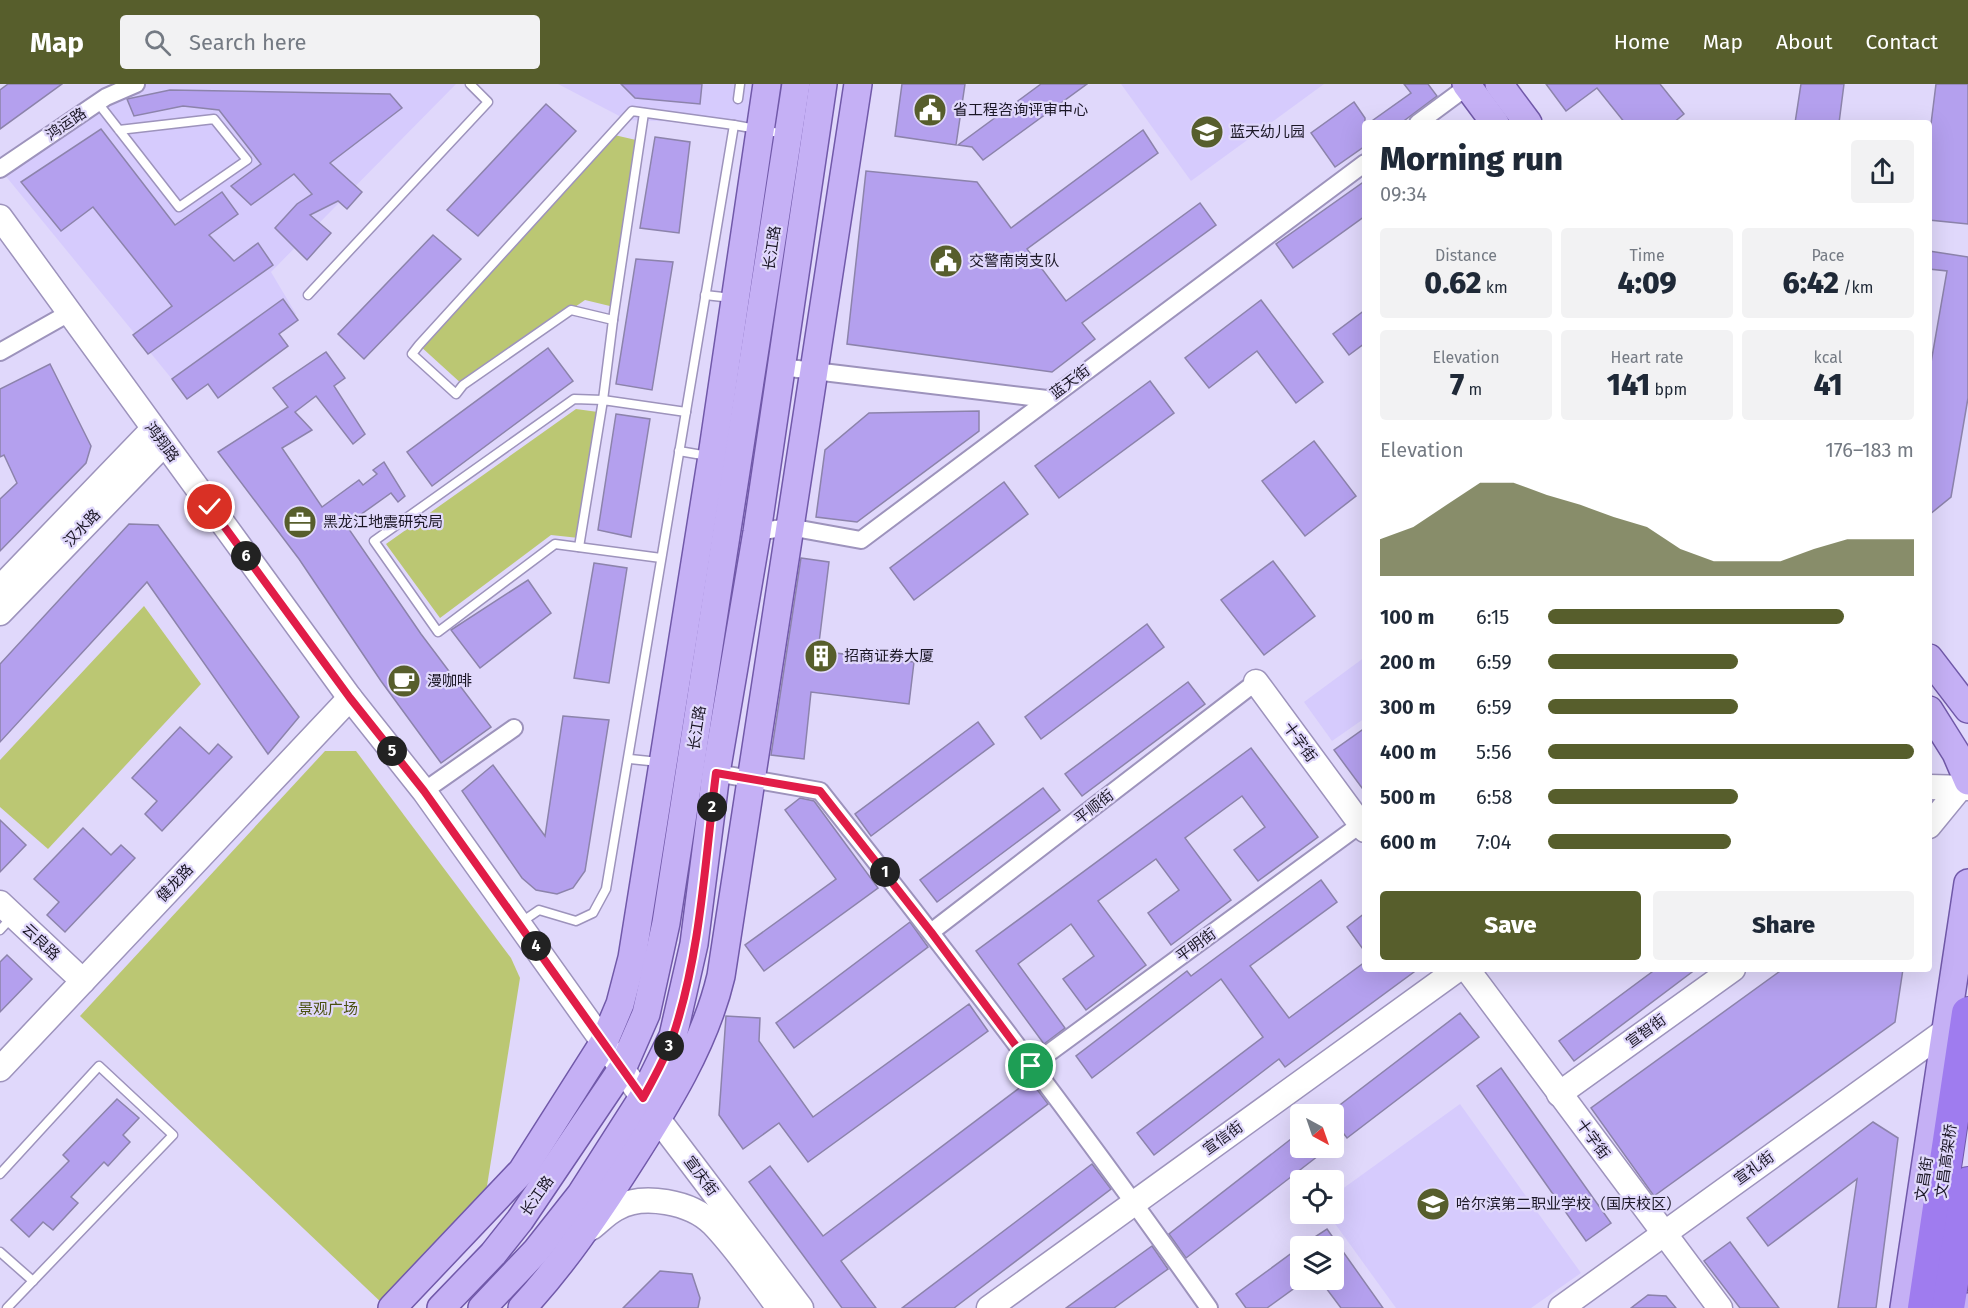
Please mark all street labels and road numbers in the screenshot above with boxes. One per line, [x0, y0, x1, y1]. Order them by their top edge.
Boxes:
street label: 鸿运路 [42, 104, 90, 144]
street label: 长江路 [760, 224, 784, 272]
street label: 蓝天街 [1047, 361, 1093, 403]
street label: 鸿翔路 [141, 419, 183, 465]
street label: 汉水路 [60, 506, 104, 550]
street label: 长江路 [685, 704, 709, 752]
street label: 十字街 [1279, 719, 1321, 765]
street label: 平顺街 [1071, 786, 1117, 828]
street label: 健龙路 [153, 860, 197, 906]
street label: 云良路 [18, 920, 64, 964]
street label: 平明街 [1173, 924, 1219, 966]
street label: 宣智街 [1623, 1010, 1669, 1052]
street label: 十字街 [1572, 1116, 1614, 1162]
street label: 宣信街 [1200, 1117, 1246, 1159]
street label: 文昌高架桥 [1932, 1123, 1960, 1199]
street label: 宣礼街 [1731, 1147, 1777, 1189]
street label: 宣庆街 [680, 1153, 722, 1199]
street label: 文昌街 [1912, 1155, 1936, 1203]
street label: 长江路 [517, 1172, 557, 1220]

